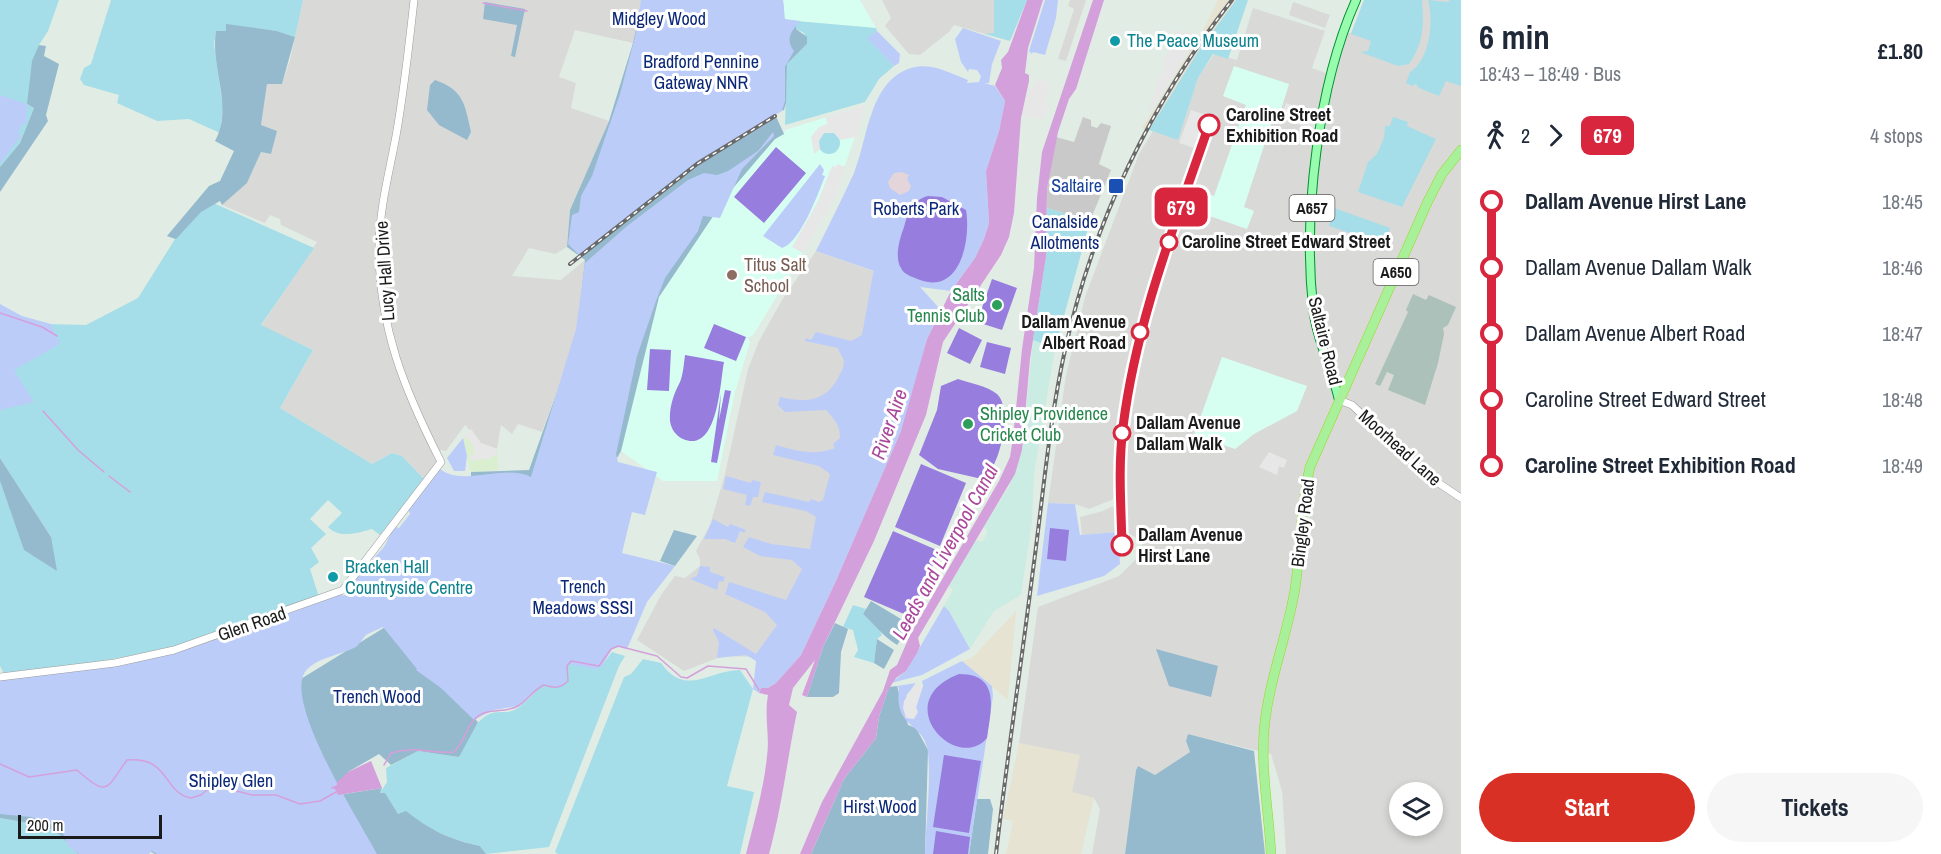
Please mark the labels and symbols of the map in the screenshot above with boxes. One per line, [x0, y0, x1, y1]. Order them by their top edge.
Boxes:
park label: Midgley Wood [612, 6, 706, 31]
place label: The Peace Museum [1127, 28, 1259, 53]
marker: The Peace Museum [1108, 34, 1122, 48]
park label: Bradford Pennine Gateway NNR [643, 49, 759, 95]
place label: Caroline Street Exhibition Road [1226, 102, 1338, 148]
marker: Caroline Street Exhibition Road [1198, 114, 1220, 136]
place label: Saltaire [1051, 173, 1102, 198]
marker: Saltaire [1107, 177, 1125, 195]
line badge: 679 [1146, 188, 1216, 226]
road number: A657 [1290, 195, 1334, 221]
park label: Roberts Park [873, 196, 960, 221]
park label: Canalside Allotments [1030, 209, 1099, 255]
street label: Lucy Hall Drive [369, 220, 400, 322]
place label: Caroline Street Edward Street [1182, 229, 1390, 254]
marker: Caroline Street Edward Street [1160, 233, 1178, 251]
place label: Titus Salt School [744, 252, 806, 298]
road number: A650 [1374, 259, 1418, 285]
marker: Titus Salt School [725, 268, 739, 282]
place label: Salts Tennis Club [907, 282, 985, 328]
street label: Saltaire Road [1302, 294, 1349, 388]
marker: Salts Tennis Club [990, 298, 1004, 312]
place label: Dallam Avenue Albert Road [1021, 309, 1126, 355]
marker: Dallam Avenue Albert Road [1131, 323, 1149, 341]
water label: River Aire [864, 385, 913, 463]
place label: Shipley Providence Cricket Club [980, 401, 1108, 447]
street label: Moorhead Lane [1354, 404, 1447, 492]
place label: Dallam Avenue Dallam Walk [1136, 410, 1241, 456]
marker: Shipley Providence Cricket Club [961, 417, 975, 431]
marker: Dallam Avenue Dallam Walk [1113, 424, 1131, 442]
water label: Leeds and Liverpool Canal [885, 459, 1004, 644]
street label: Bingley Road [1285, 477, 1320, 568]
place label: Dallam Avenue Hirst Lane [1138, 522, 1243, 568]
marker: Dallam Avenue Hirst Lane [1111, 534, 1133, 556]
place label: Bracken Hall Countryside Centre [345, 554, 473, 600]
marker: Bracken Hall Countryside Centre [326, 570, 340, 584]
park label: Trench Meadows SSSI [533, 574, 633, 620]
street label: Glen Road [214, 600, 289, 647]
park label: Trench Wood [333, 684, 421, 709]
park label: Shipley Glen [189, 768, 273, 793]
park label: Hirst Wood [843, 794, 917, 819]
scale bar [18, 812, 162, 840]

